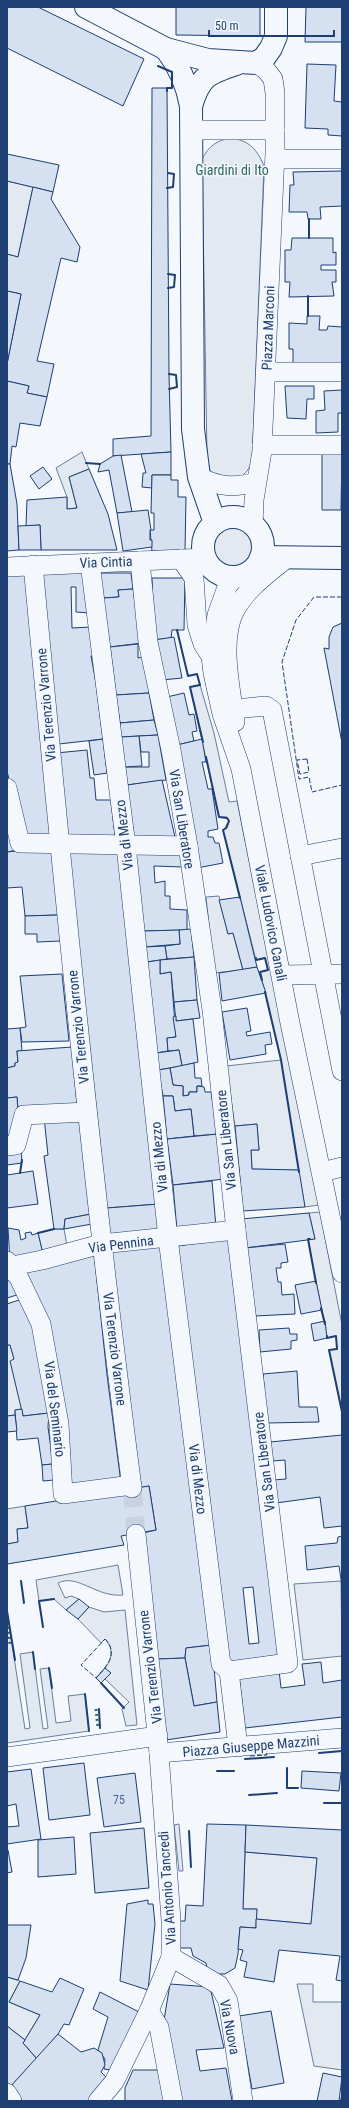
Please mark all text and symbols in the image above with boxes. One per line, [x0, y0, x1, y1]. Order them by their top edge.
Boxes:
scale bar [209, 12, 334, 38]
text: 50 m [215, 19, 239, 33]
park label: Giardini di Ito [195, 162, 269, 178]
street label: Piazza Marconi [259, 285, 277, 371]
street label: Via Cintia [79, 553, 133, 571]
street label: Via Terenzio Varrone [33, 647, 59, 762]
street label: Via San Liberatore [166, 768, 198, 870]
street label: Via di Mezzo [112, 799, 136, 871]
street label: Viale Ludovico Canali [252, 863, 290, 983]
street label: Via Terenzio Varrone [64, 969, 92, 1085]
street label: Via San Liberatore [213, 1089, 239, 1191]
street label: Via di Mezzo [147, 1121, 171, 1193]
street label: Via Pennina [88, 1232, 154, 1256]
street label: Via Terenzio Varrone [100, 1291, 130, 1407]
street label: Via del Seminario [41, 1360, 69, 1458]
street label: Via San Liberatore [250, 1411, 278, 1513]
street label: Via di Mezzo [186, 1443, 210, 1515]
street label: Via Terenzio Varrone [135, 1609, 165, 1725]
street label: Piazza Giuseppe Mazzini [182, 1732, 320, 1760]
house number: 75 [113, 1793, 125, 1807]
street label: Via Antonio Tancredi [155, 1831, 179, 1945]
street label: Via Nuova [217, 1998, 243, 2056]

